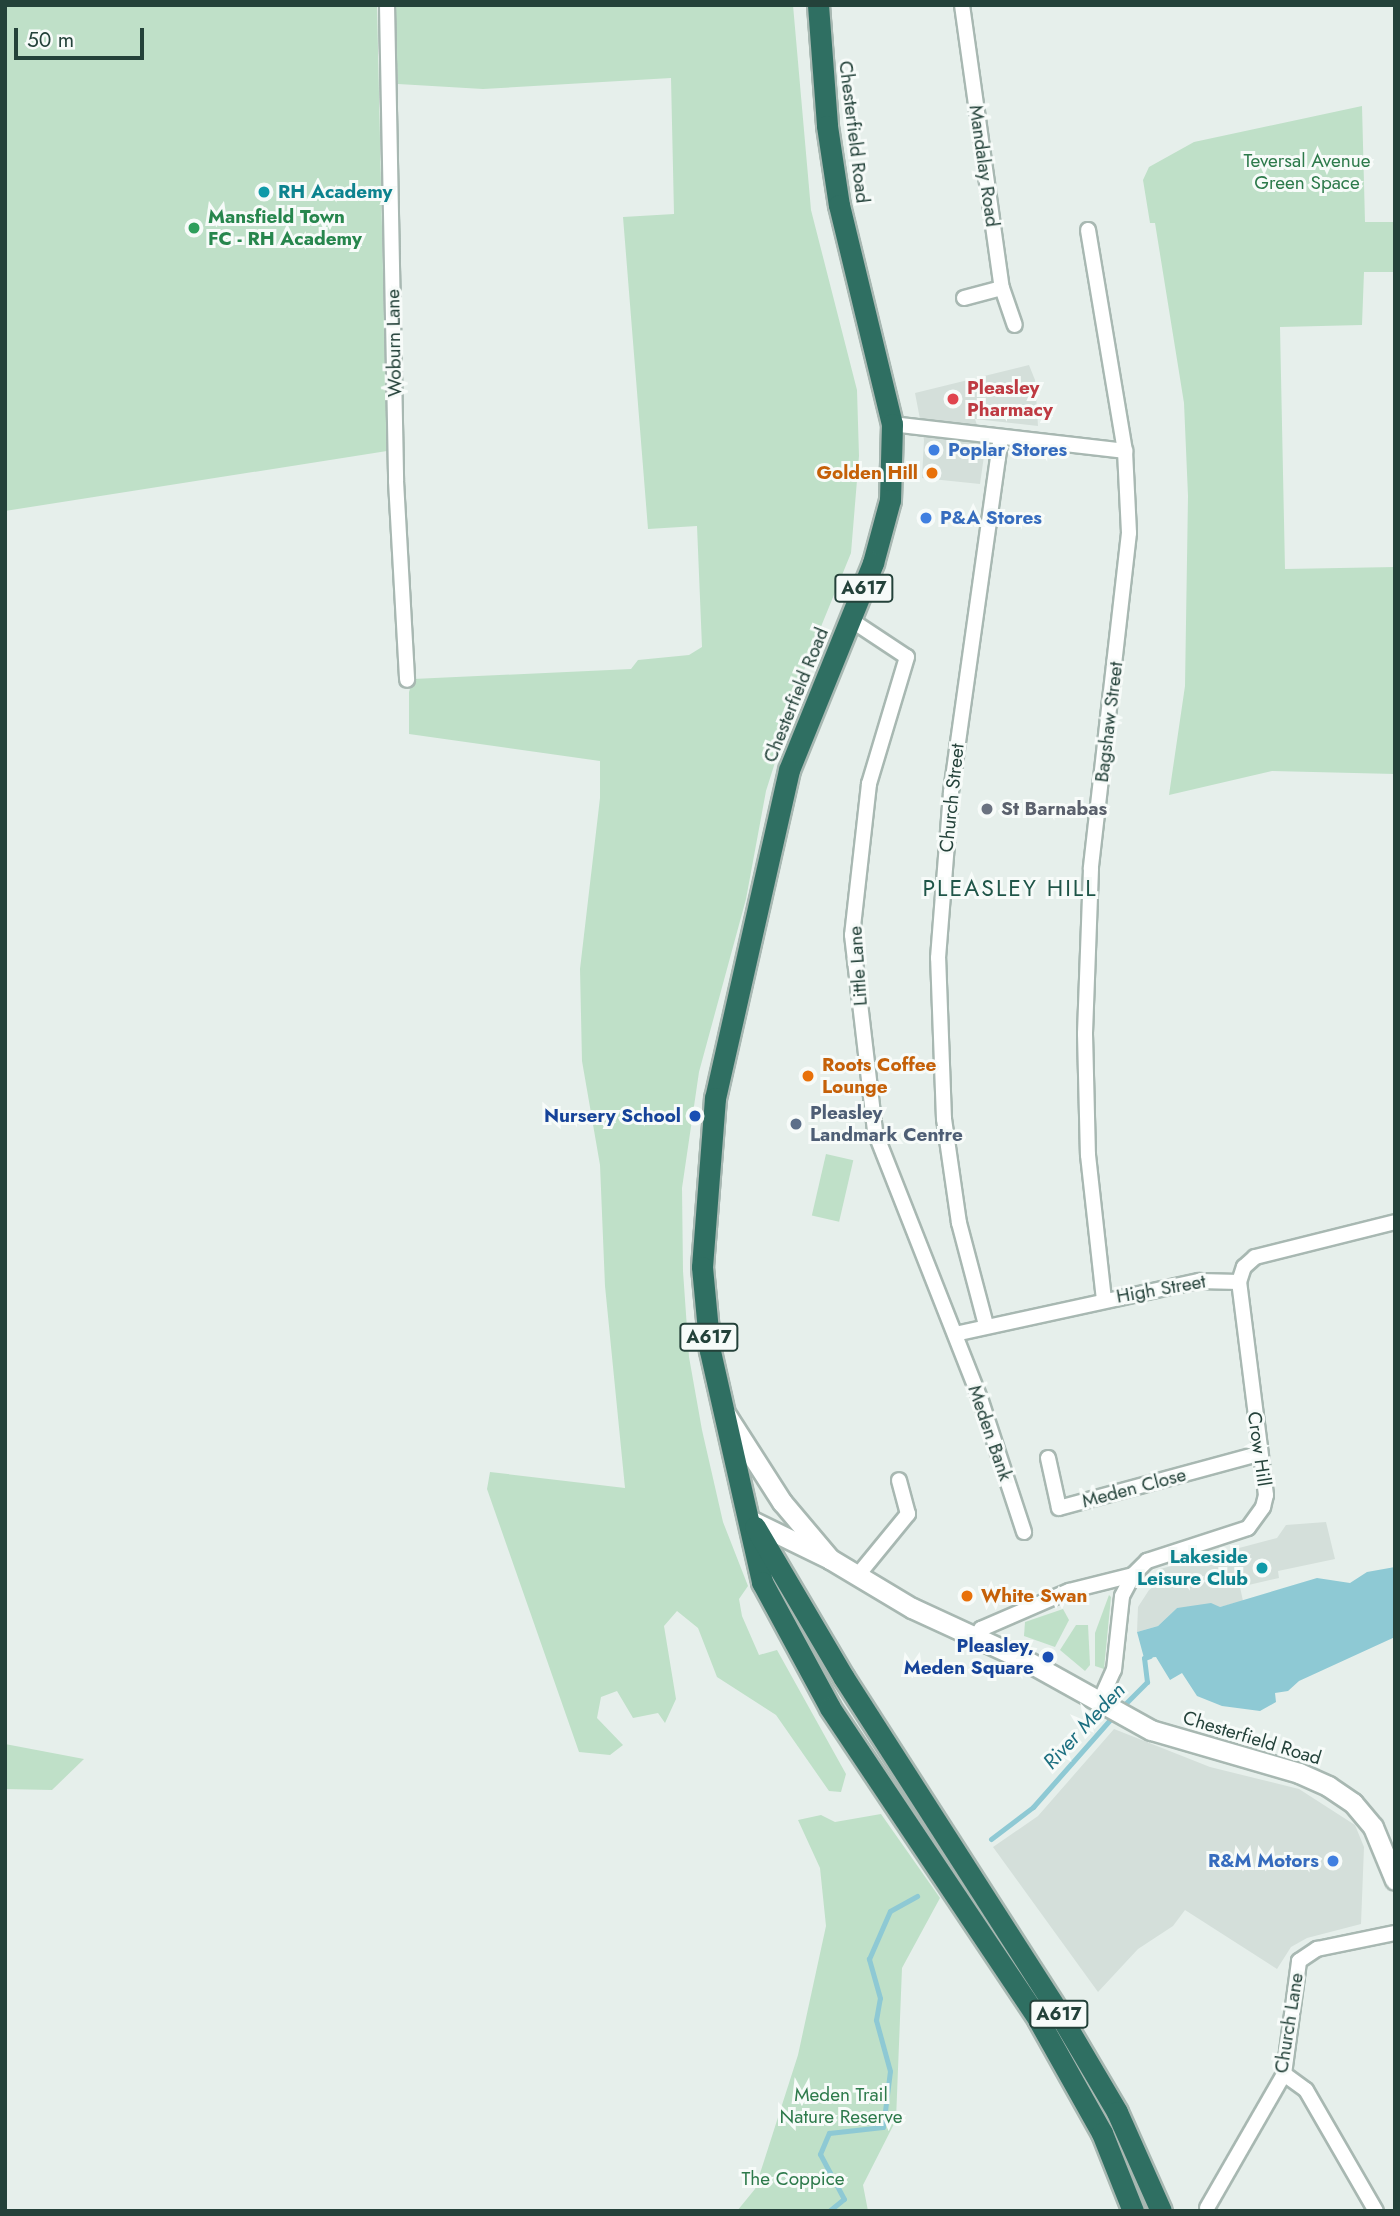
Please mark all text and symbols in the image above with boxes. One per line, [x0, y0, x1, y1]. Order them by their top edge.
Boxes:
scale bar [18, 14, 147, 58]
text: 50 m [27, 25, 74, 55]
street label: Chesterfield Road [834, 59, 874, 205]
street label: Mandalay Road [964, 104, 1004, 228]
park label: Teversal Avenue Green Space [1244, 150, 1370, 194]
place label: RH Academy [278, 181, 393, 203]
marker: RH Academy [256, 184, 272, 200]
place label: Mansfield Town FC - RH Academy [208, 206, 362, 250]
marker: Mansfield Town FC - RH Academy [186, 220, 202, 236]
street label: Woburn Lane [382, 289, 406, 397]
place label: Pleasley Pharmacy [967, 377, 1053, 421]
marker: Pleasley Pharmacy [945, 391, 961, 407]
place label: Poplar Stores [948, 439, 1067, 461]
marker: Poplar Stores [926, 442, 942, 458]
place label: Golden Hill [817, 462, 918, 484]
marker: Golden Hill [924, 465, 940, 481]
place label: P&A Stores [940, 507, 1042, 529]
marker: P&A Stores [918, 510, 934, 526]
road number: A617 [834, 574, 894, 602]
street label: Chesterfield Road [759, 624, 833, 766]
street label: Bagshaw Street [1090, 660, 1128, 784]
street label: Church Street [935, 742, 969, 854]
place label: St Barnabas [1001, 798, 1107, 820]
marker: St Barnabas [979, 801, 995, 817]
district label: PLEASLEY HILL [924, 874, 1096, 902]
street label: Little Lane [844, 925, 872, 1007]
place label: Roots Coffee Lounge [822, 1054, 936, 1098]
marker: Roots Coffee Lounge [800, 1068, 816, 1084]
place label: Pleasley Landmark Centre [810, 1102, 963, 1146]
place label: Nursery School [544, 1105, 681, 1127]
marker: Nursery School [687, 1108, 703, 1124]
marker: Pleasley Landmark Centre [788, 1116, 804, 1132]
street label: High Street [1115, 1270, 1207, 1308]
road number: A617 [679, 1322, 739, 1352]
street label: Meden Bank [963, 1382, 1017, 1484]
street label: Crow Hill [1242, 1410, 1276, 1488]
street label: Meden Close [1080, 1463, 1188, 1513]
place label: Lakeside Leisure Club [1137, 1546, 1248, 1590]
marker: Lakeside Leisure Club [1254, 1560, 1270, 1576]
place label: White Swan [981, 1585, 1087, 1607]
marker: White Swan [959, 1588, 975, 1604]
place label: Pleasley, Meden Square [904, 1635, 1034, 1679]
marker: Pleasley, Meden Square [1040, 1649, 1056, 1665]
water label: River Meden [1038, 1678, 1130, 1774]
street label: Chesterfield Road [1180, 1706, 1324, 1770]
place label: R&M Motors [1208, 1850, 1319, 1872]
marker: R&M Motors [1325, 1853, 1341, 1869]
street label: Church Lane [1270, 1971, 1308, 2075]
road number: A617 [1029, 2000, 1089, 2028]
park label: Meden Trail Nature Reserve [780, 2084, 902, 2128]
park label: The Coppice [741, 2168, 845, 2190]

